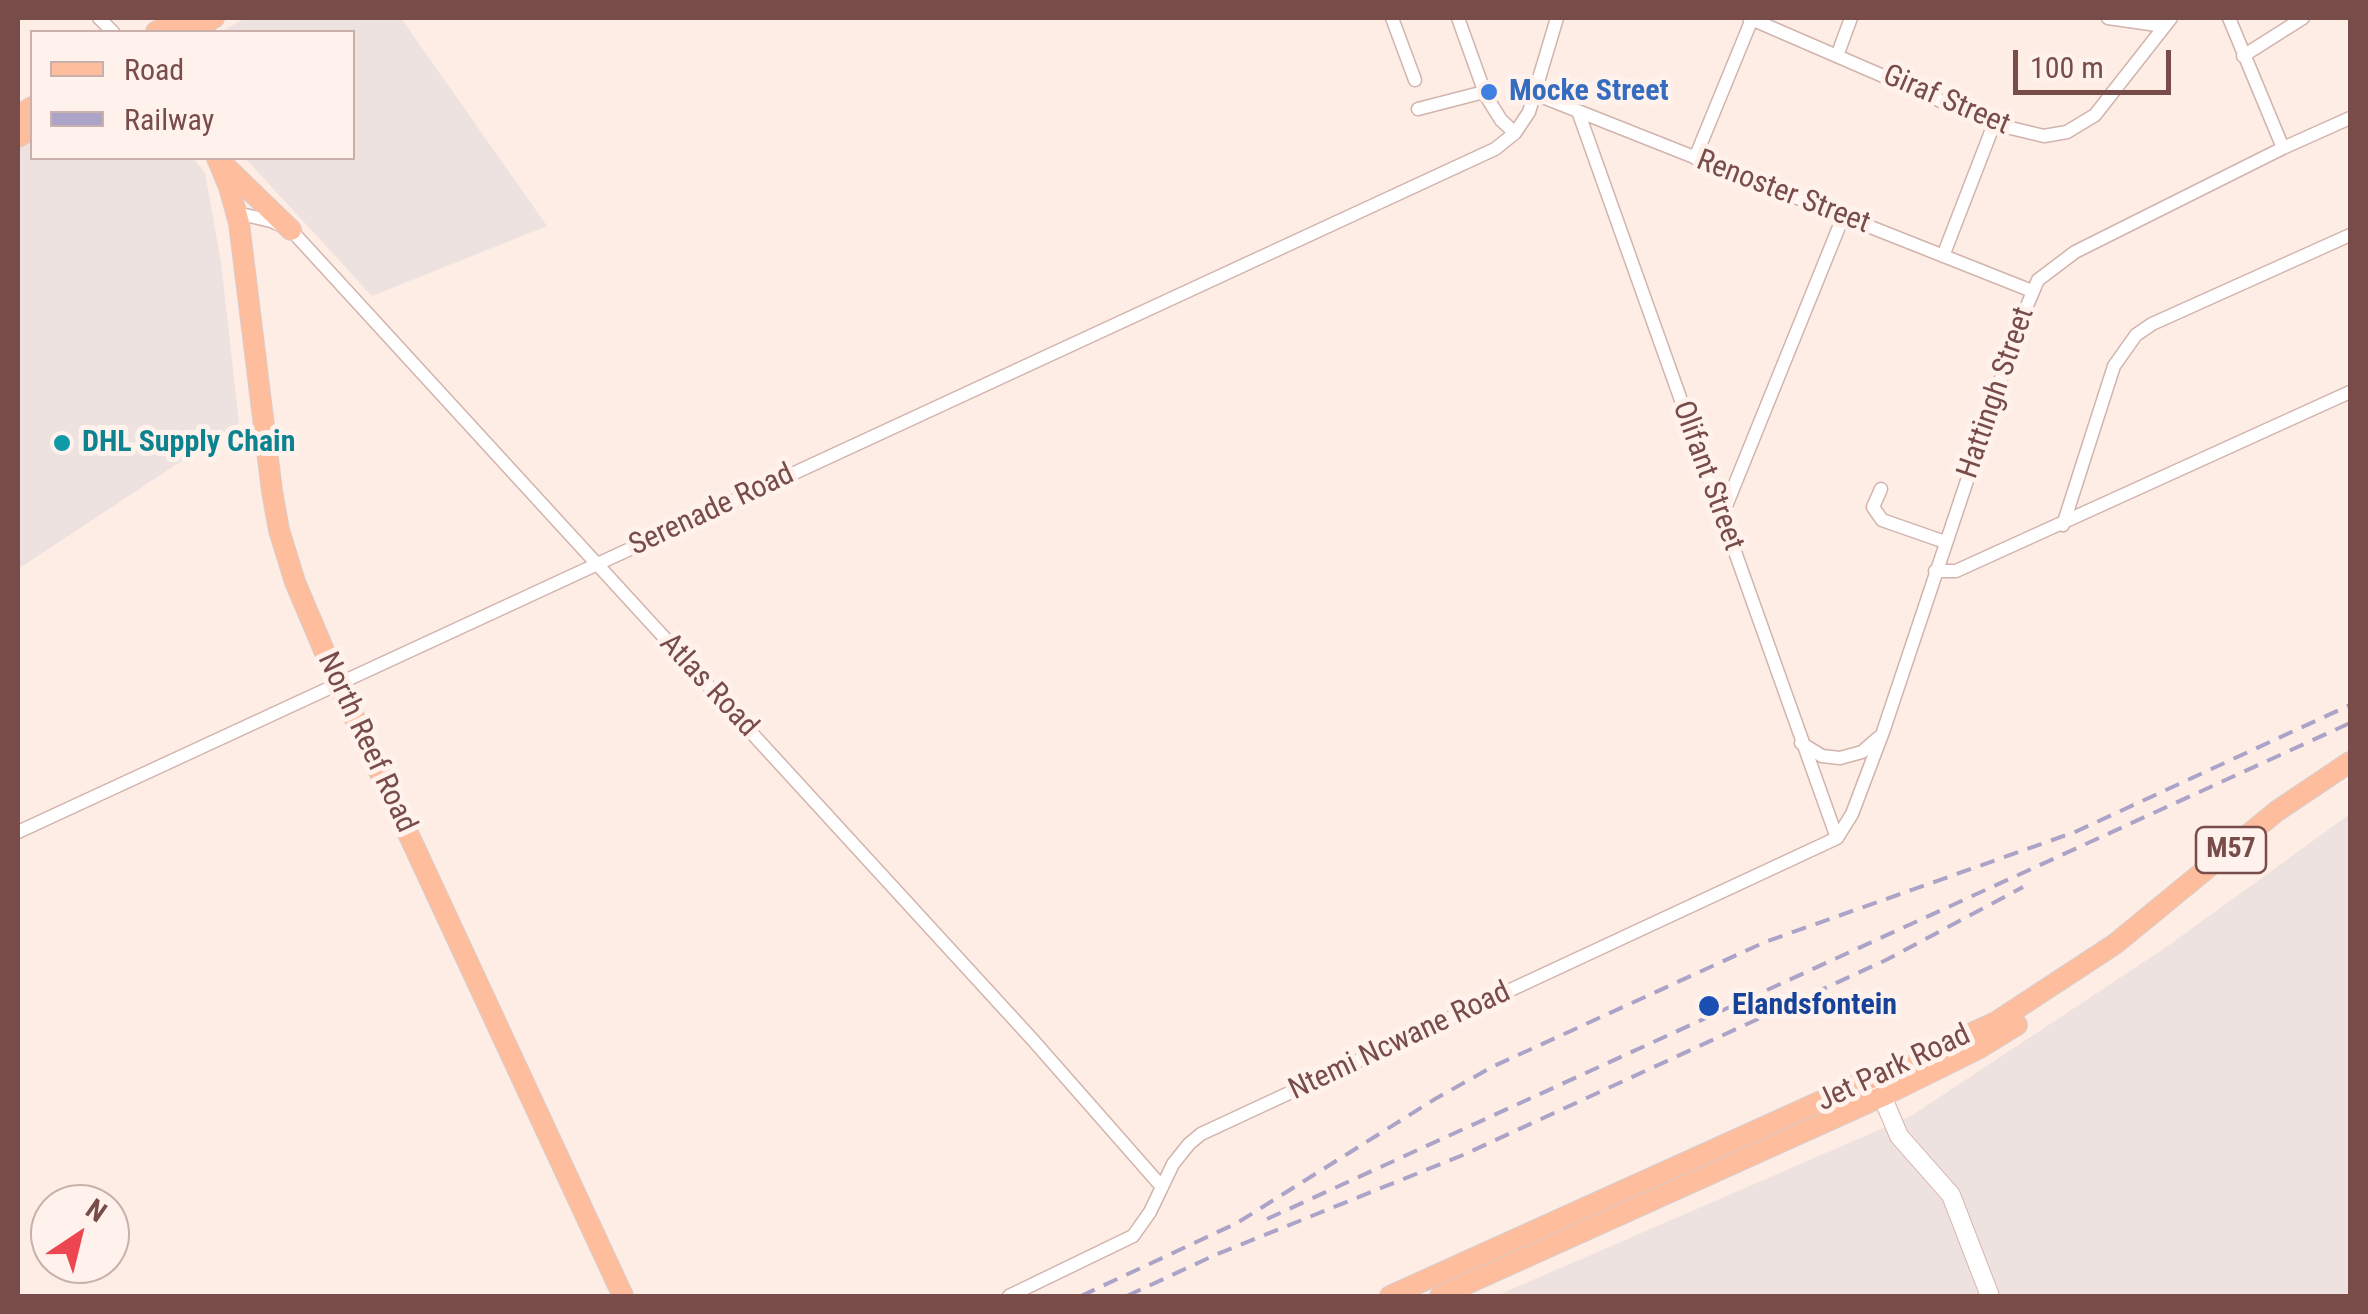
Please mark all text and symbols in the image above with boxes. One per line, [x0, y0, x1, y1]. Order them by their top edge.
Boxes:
legend [30, 30, 355, 160]
scale bar [2018, 30, 2176, 92]
text: 100 m [2030, 50, 2104, 85]
text: Road [124, 52, 184, 87]
street label: Giraf Street [1877, 58, 2015, 144]
place label: Mocke Street [1509, 74, 1669, 110]
marker: Mocke Street [1478, 81, 1500, 103]
text: Railway [124, 102, 214, 137]
street label: Renoster Street [1691, 143, 1875, 243]
street label: Hattingh Street [1951, 303, 2043, 483]
street label: Olifant Street [1663, 396, 1751, 556]
place label: DHL Supply Chain [82, 425, 295, 461]
marker: DHL Supply Chain [51, 432, 73, 454]
street label: Serenade Road [624, 457, 800, 565]
street label: Atlas Road [651, 627, 765, 745]
street label: North Reef Road [309, 647, 423, 839]
road number: M57 [2196, 827, 2266, 873]
street label: Ntemi Ncwane Road [1284, 975, 1516, 1109]
place label: Elandsfontein [1732, 988, 1897, 1024]
marker: Elandsfontein [1696, 993, 1722, 1019]
street label: Jet Park Road [1812, 1018, 1976, 1120]
north arrow [30, 1184, 130, 1284]
text: N [80, 1192, 113, 1229]

